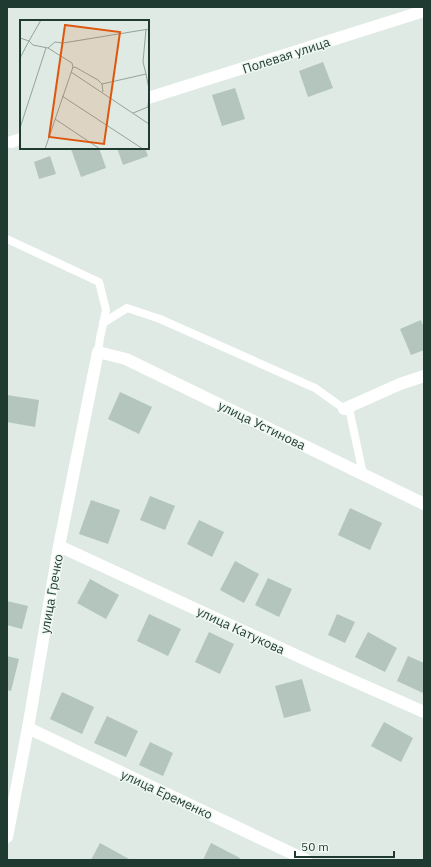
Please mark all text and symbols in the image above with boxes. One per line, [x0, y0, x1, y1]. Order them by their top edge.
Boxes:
inset map [20, 20, 149, 149]
street label: Полевая улица [240, 33, 332, 78]
street label: улица Устинова [215, 397, 308, 454]
street label: улица Гречко [36, 553, 67, 635]
street label: улица Катукова [194, 603, 288, 658]
street label: улица Еременко [118, 766, 215, 823]
scale bar [295, 833, 394, 859]
text: 50 m [301, 839, 329, 854]

